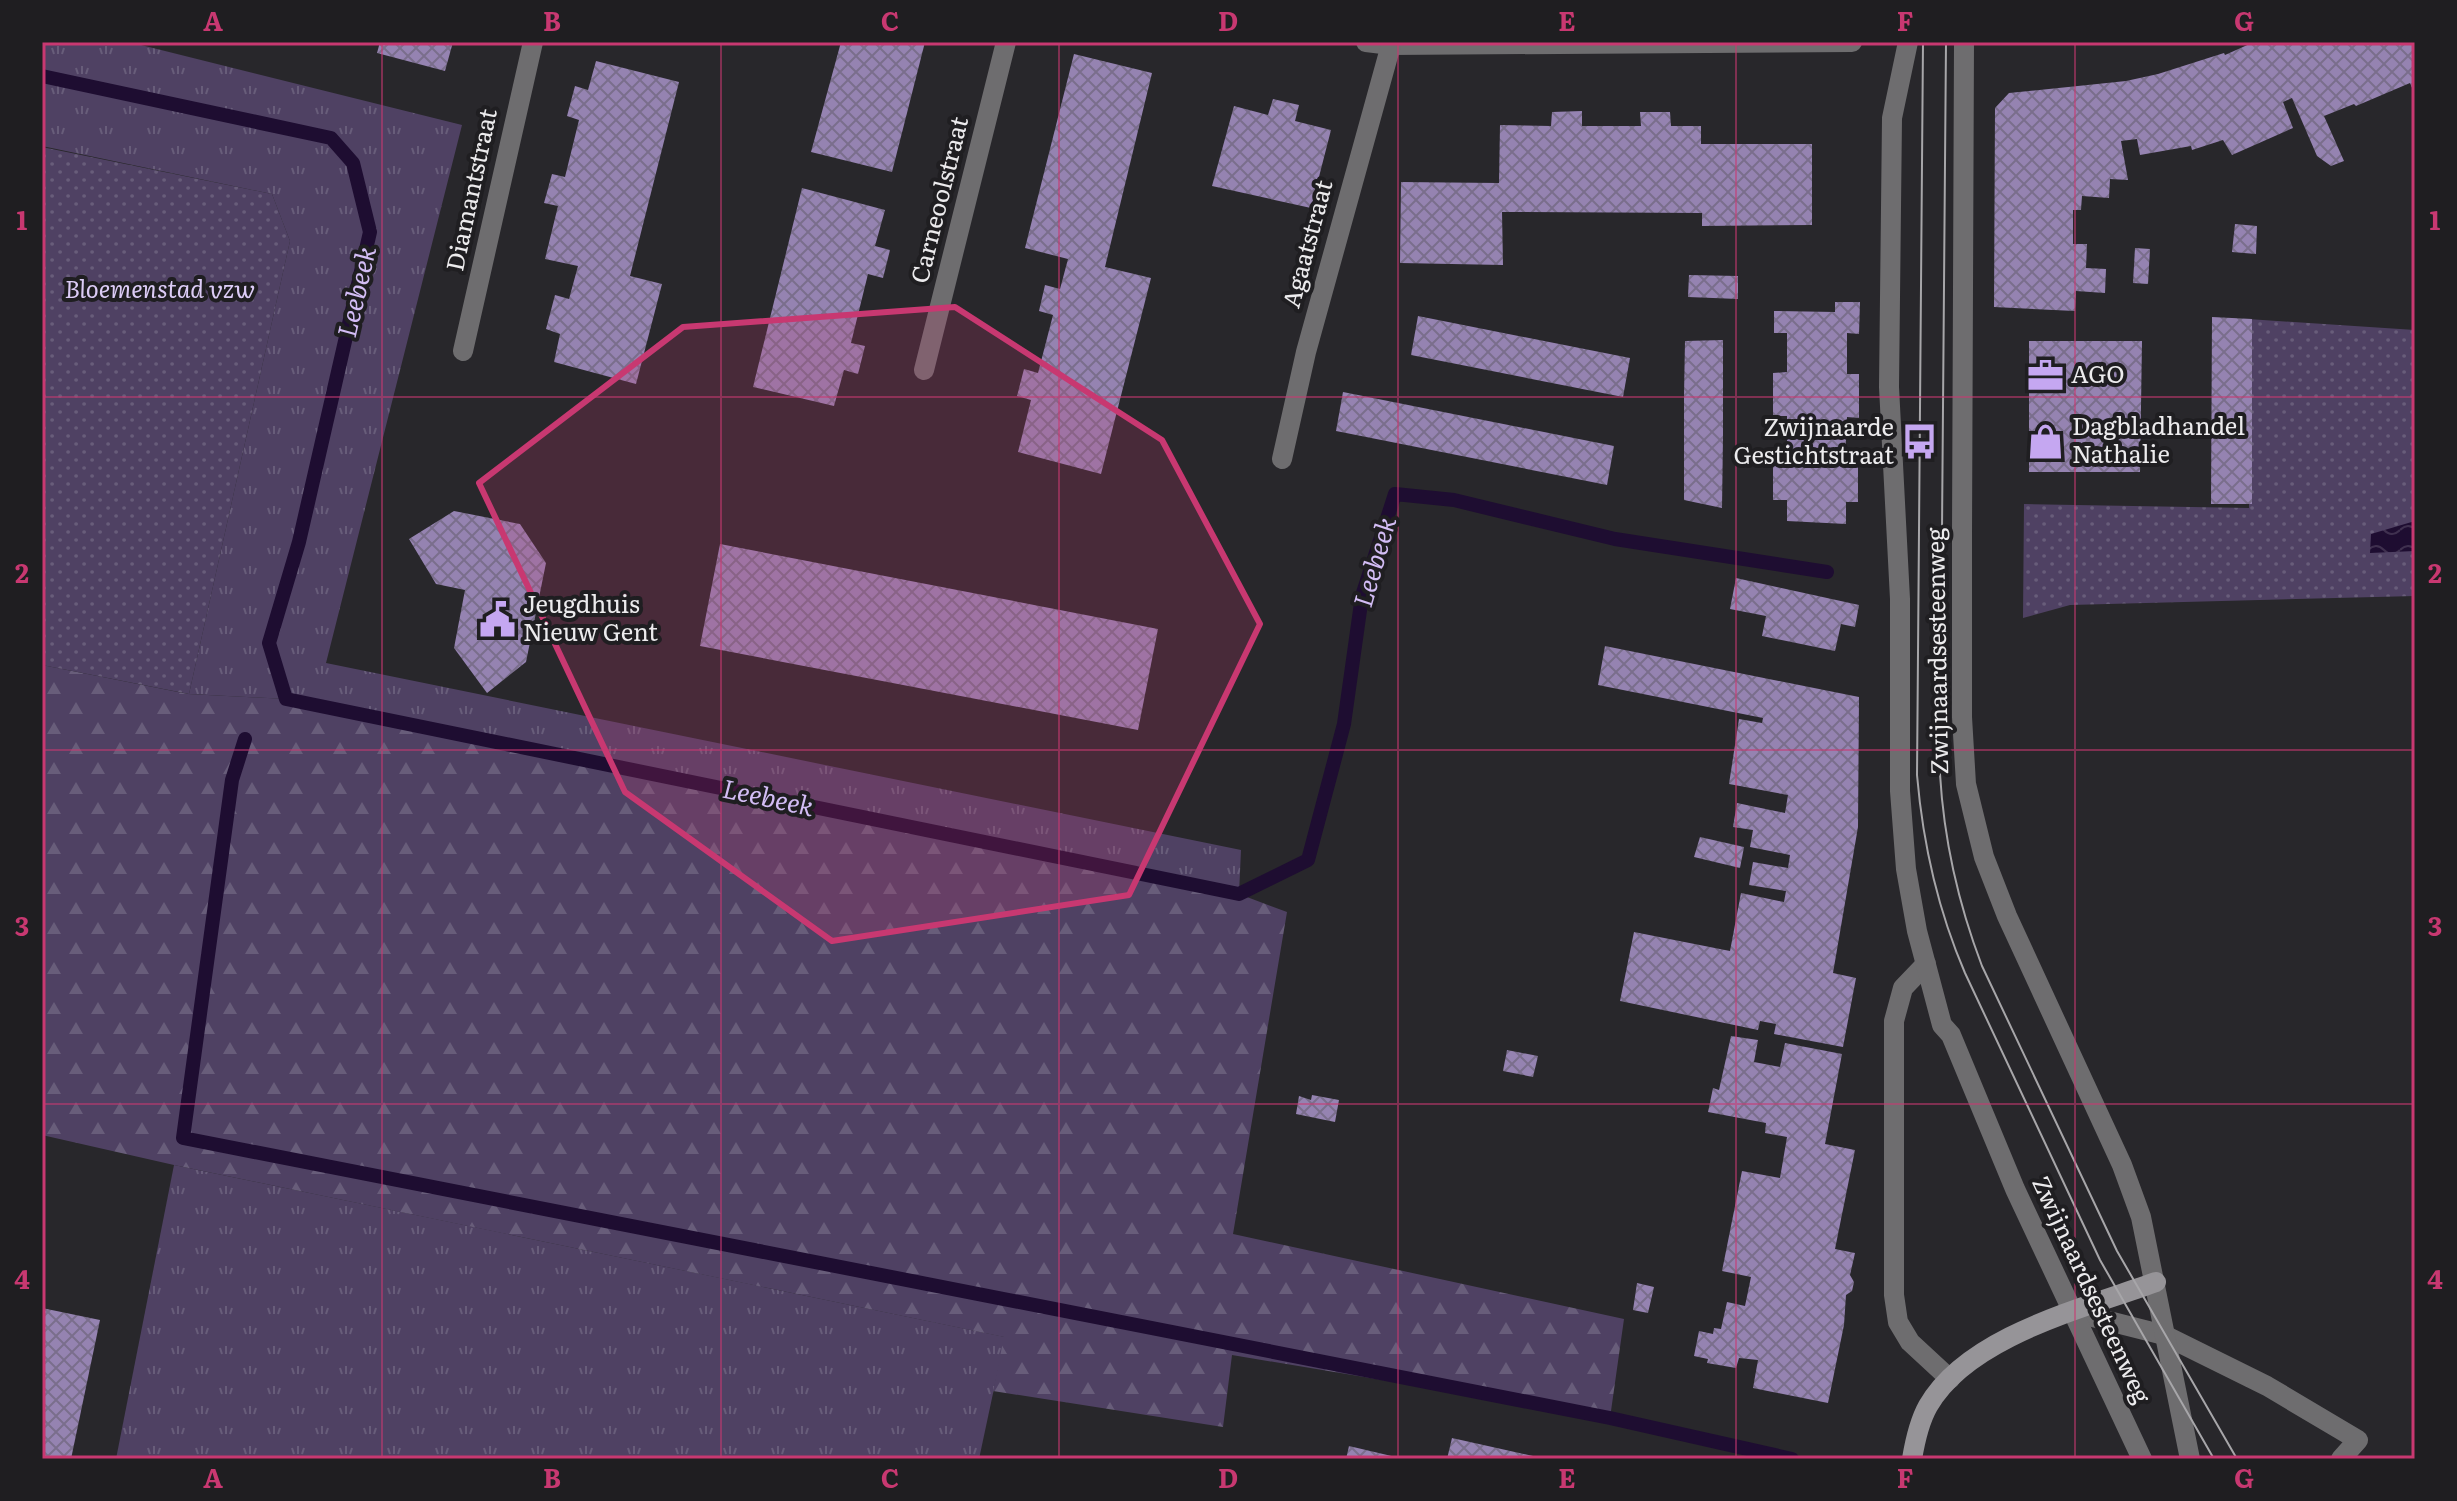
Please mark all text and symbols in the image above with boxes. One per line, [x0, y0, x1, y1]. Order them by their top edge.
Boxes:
text: A [203, 0, 223, 39]
text: B [543, 0, 561, 39]
text: C [881, 0, 899, 39]
text: D [1218, 0, 1238, 39]
text: E [1558, 0, 1576, 39]
text: F [1897, 0, 1913, 39]
text: G [2234, 0, 2254, 39]
street label: Diamantstraat [435, 105, 504, 274]
street label: Carneoolstraat [900, 112, 975, 286]
street label: Agaatstraat [1272, 175, 1340, 311]
text: 1 [17, 199, 28, 238]
text: 1 [2430, 199, 2441, 238]
water label: Leebeek [325, 241, 384, 341]
park label: Bloemenstad vzw [64, 270, 256, 305]
place label: AGO [2071, 355, 2124, 390]
office icon: AGO [2026, 356, 2064, 394]
place label: Dagbladhandel Nathalie [2072, 407, 2245, 470]
place label: Zwijnaarde Gestichtstraat [1733, 408, 1894, 471]
shop icon: Dagbladhandel Nathalie [2027, 422, 2065, 460]
bus stop icon: Zwijnaarde Gestichtstraat [1901, 423, 1939, 461]
water label: Leebeek [1341, 511, 1404, 611]
street label: Zwijnaardsesteenweg [1916, 527, 1955, 775]
text: 2 [15, 552, 29, 591]
text: 2 [2428, 552, 2442, 591]
place label: Jeugdhuis Nieuw Gent [523, 585, 658, 648]
public building icon: Jeugdhuis Nieuw Gent [478, 600, 516, 638]
water label: Leebeek [719, 767, 819, 824]
text: 3 [15, 905, 29, 944]
text: 3 [2428, 905, 2442, 944]
street label: Zwijnaardsesteenweg [2025, 1170, 2162, 1409]
text: 4 [14, 1258, 30, 1297]
text: 4 [2427, 1258, 2443, 1297]
text: A [203, 1457, 223, 1496]
text: B [543, 1457, 561, 1496]
text: C [881, 1457, 899, 1496]
text: D [1218, 1457, 1238, 1496]
text: E [1558, 1457, 1576, 1496]
text: F [1897, 1457, 1913, 1496]
text: G [2234, 1457, 2254, 1496]

